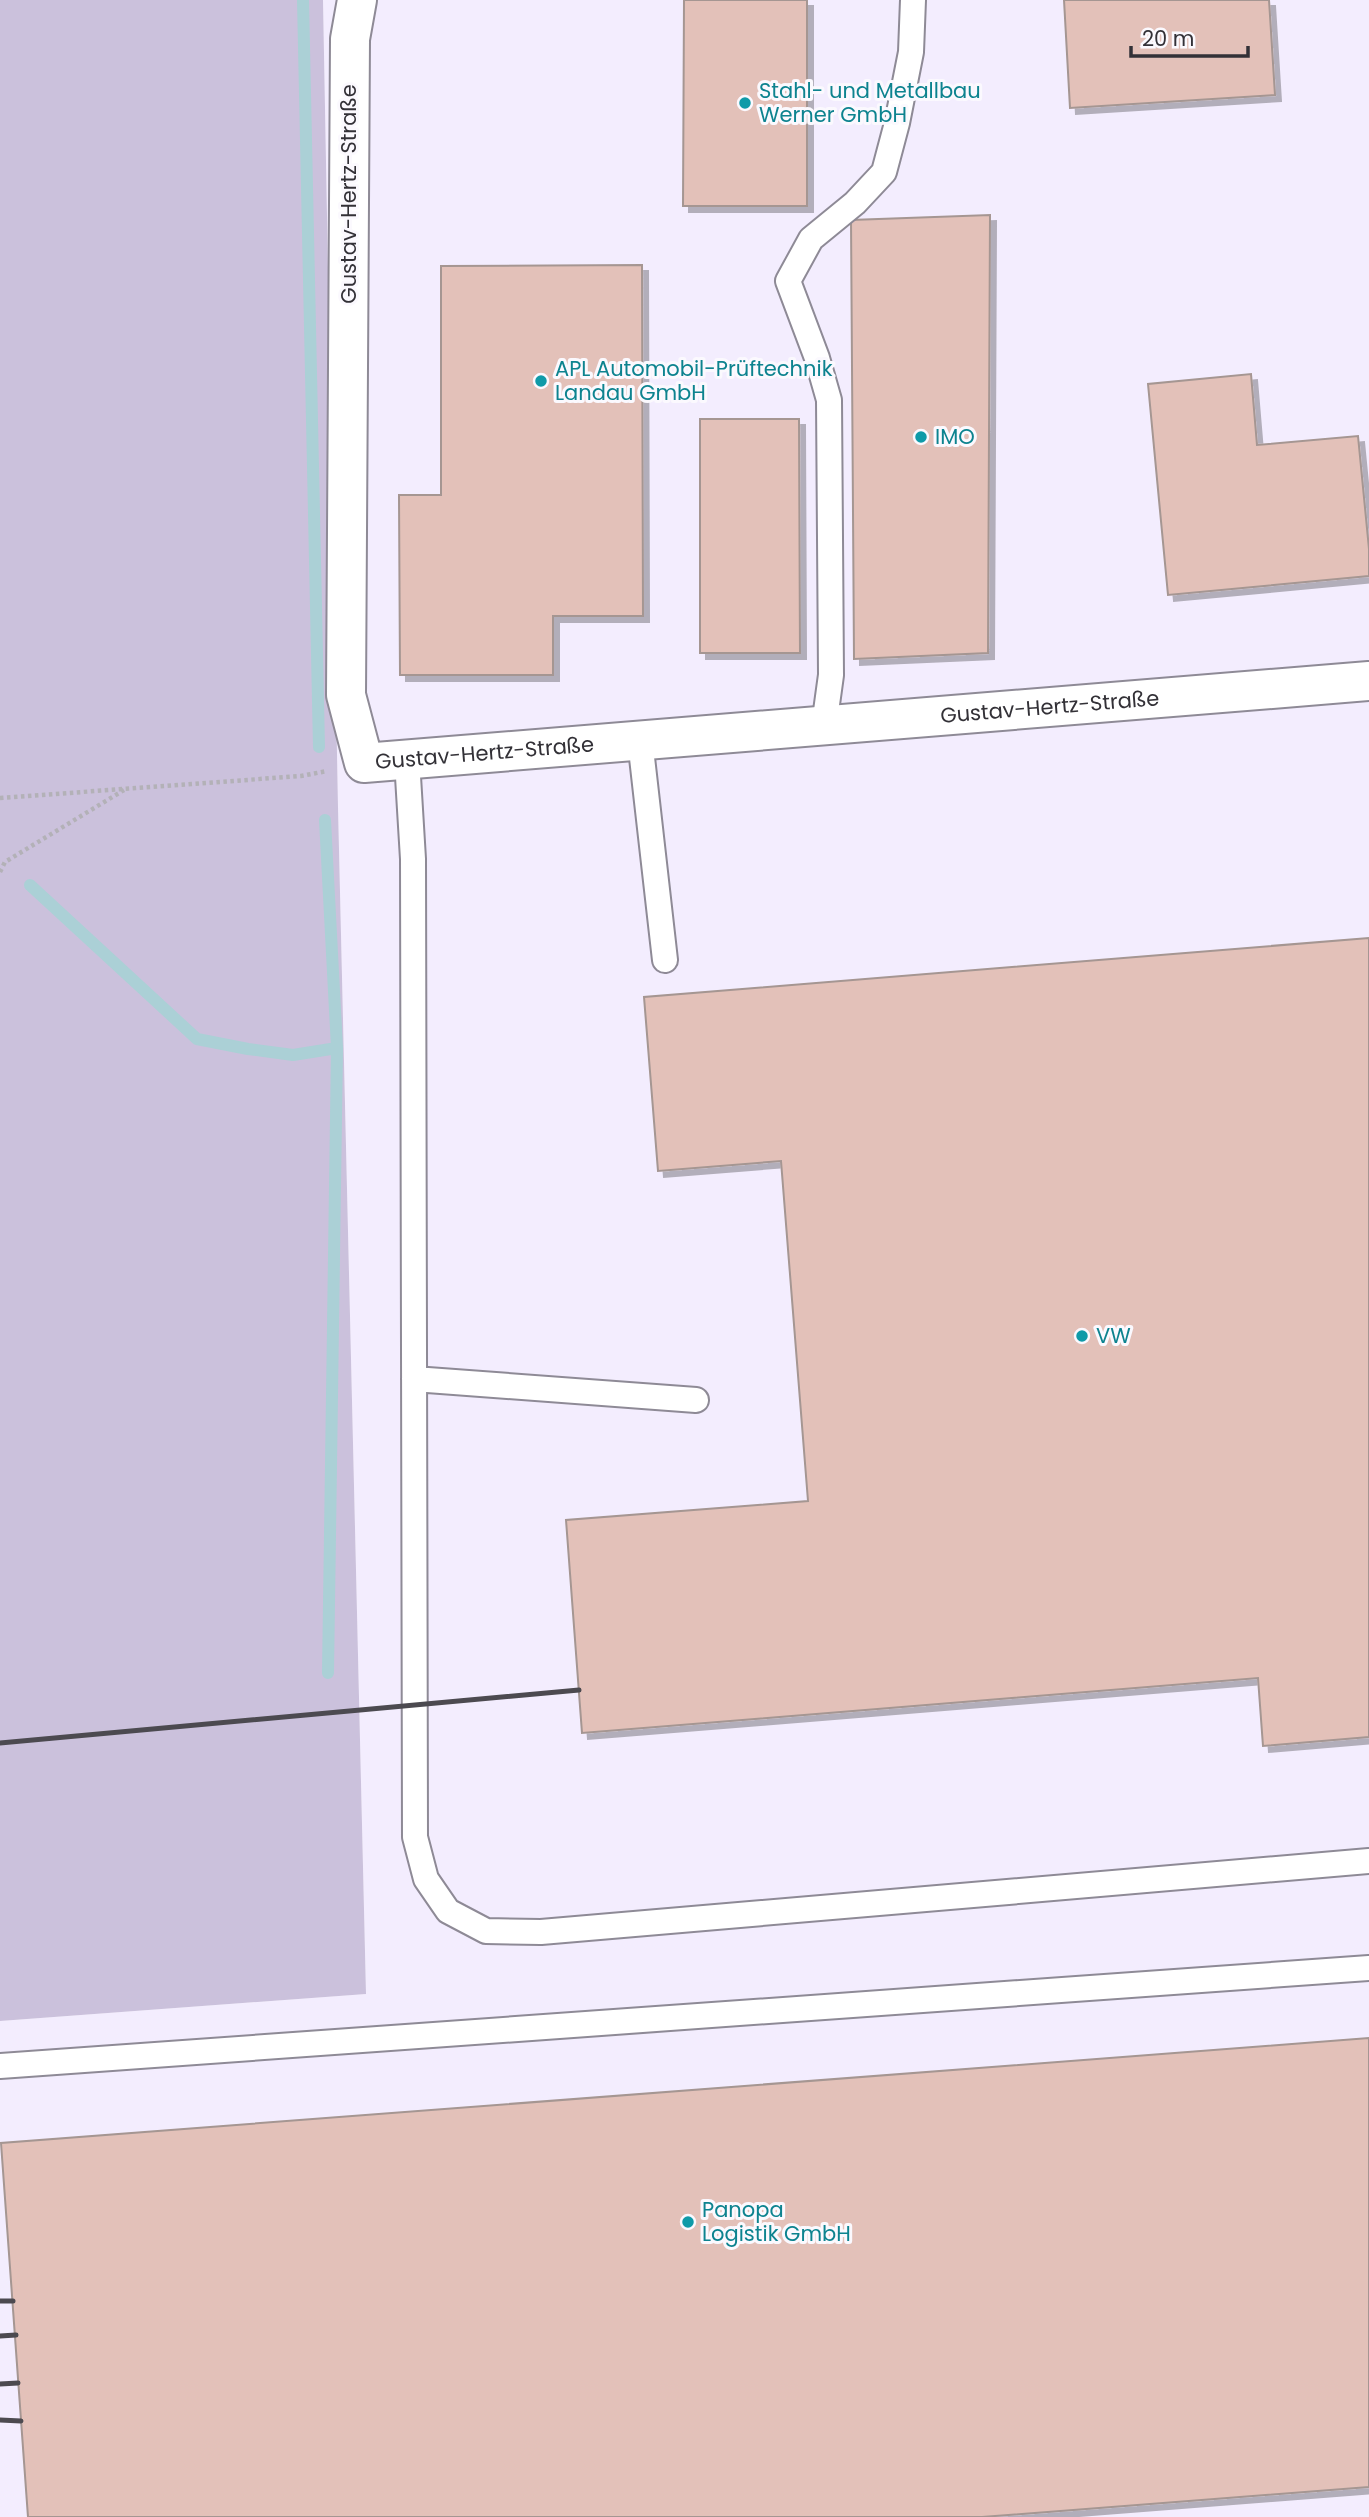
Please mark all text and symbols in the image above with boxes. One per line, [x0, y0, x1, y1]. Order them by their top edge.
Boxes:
scale bar [1131, 14, 1248, 58]
text: 20 m [1142, 24, 1195, 53]
place label: Stahl- und Metallbau Werner GmbH [759, 76, 981, 129]
street label: Gustav-Hertz-Straße [334, 84, 363, 304]
marker: Stahl- und Metallbau Werner GmbH [737, 95, 753, 111]
place label: APL Automobil-Prüftechnik Landau GmbH [555, 354, 833, 407]
marker: APL Automobil-Prüftechnik Landau GmbH [533, 373, 549, 389]
place label: IMO [935, 422, 975, 451]
marker: IMO [913, 429, 929, 445]
street label: Gustav-Hertz-Straße [939, 683, 1160, 730]
street label: Gustav-Hertz-Straße [374, 729, 595, 776]
place label: VW [1096, 1321, 1131, 1350]
marker: VW [1074, 1328, 1090, 1344]
place label: Panopa Logistik GmbH [702, 2195, 851, 2248]
marker: Panopa Logistik GmbH [680, 2214, 696, 2230]

